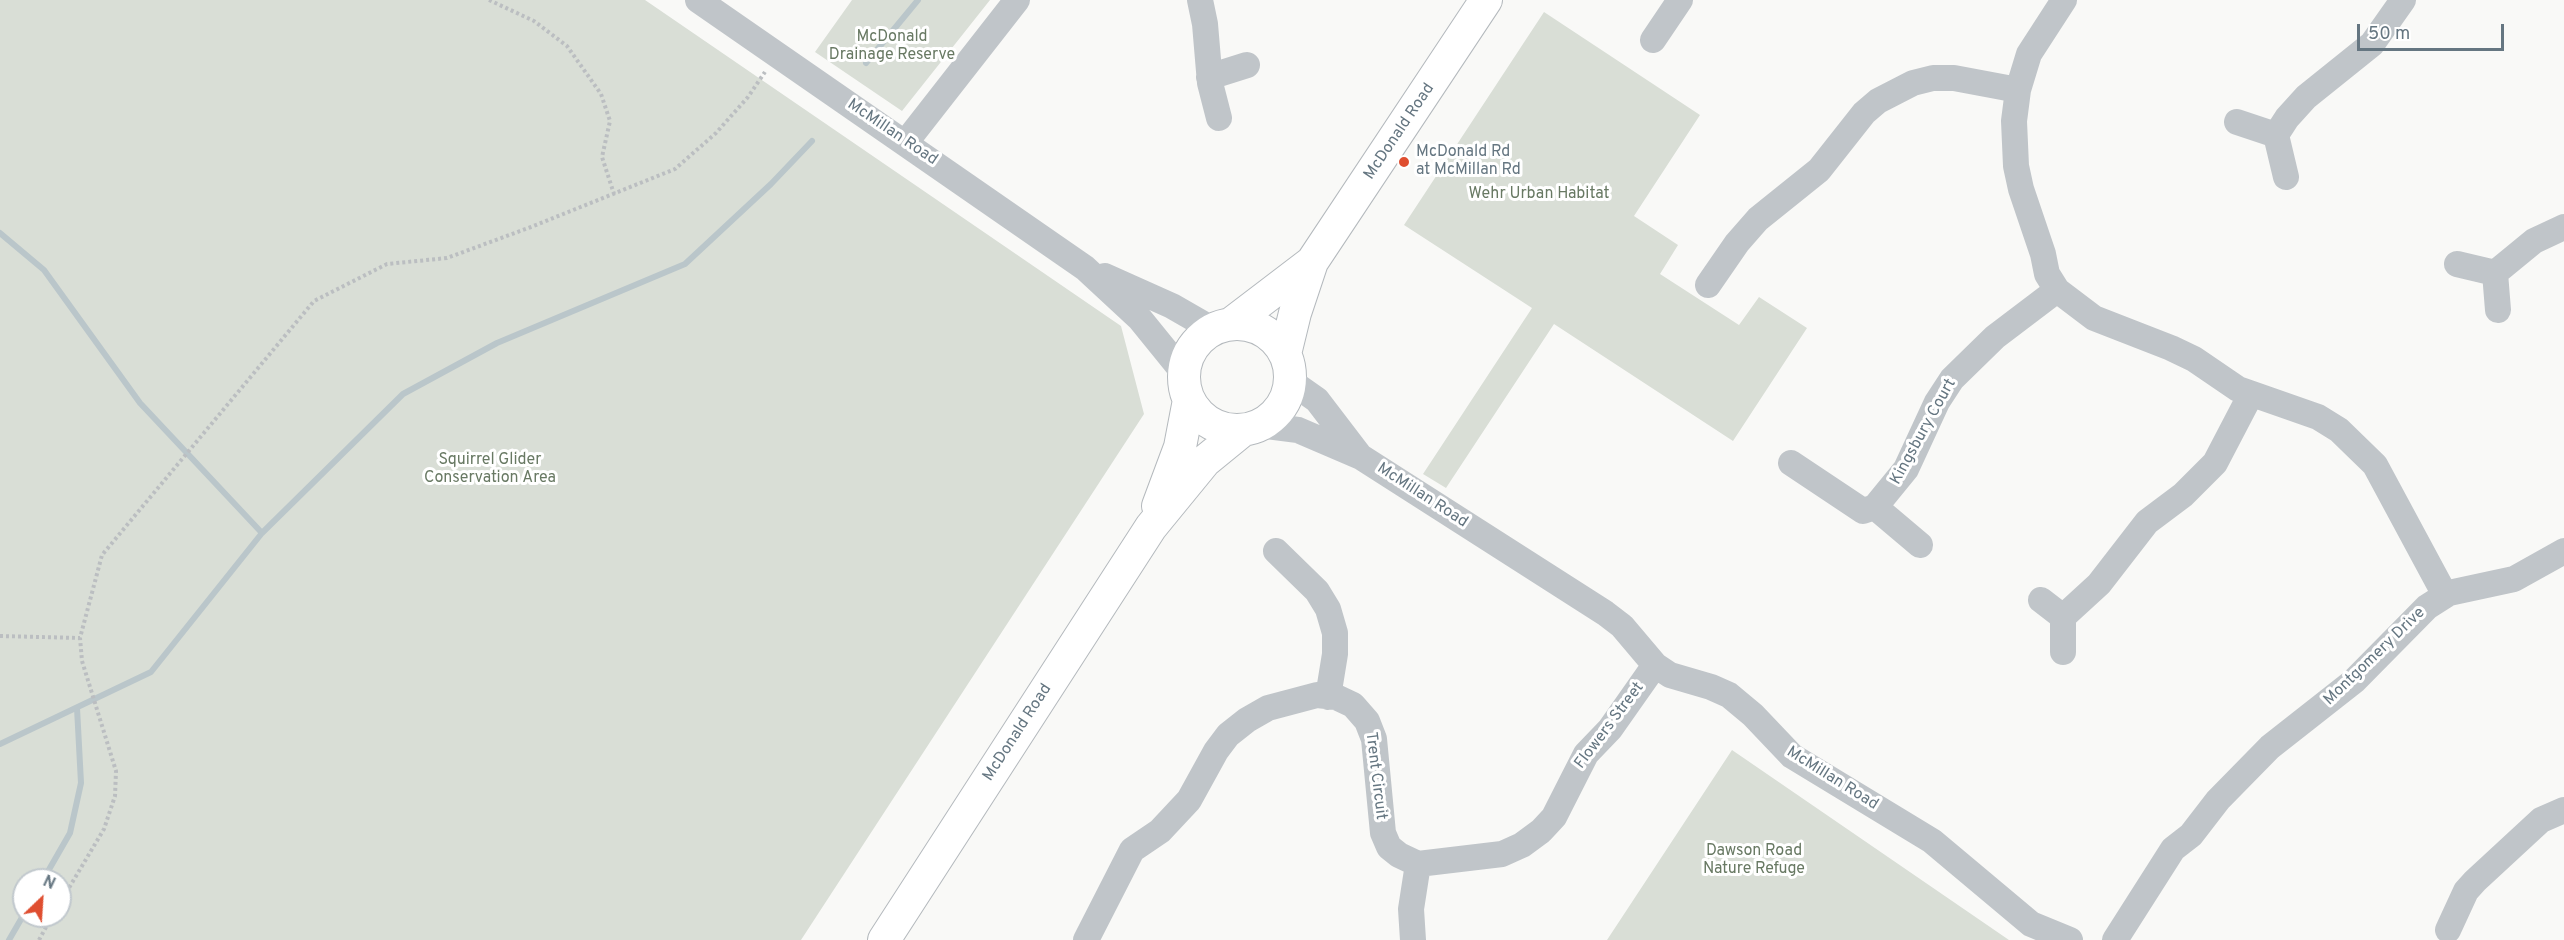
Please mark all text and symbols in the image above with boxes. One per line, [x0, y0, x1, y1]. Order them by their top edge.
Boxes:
scale bar [2360, 12, 2507, 50]
text: 50 m [2368, 23, 2410, 46]
park label: McDonald Drainage Reserve [829, 28, 955, 66]
street label: McDonald Road [1361, 80, 1439, 184]
street label: McMillan Road [843, 96, 941, 170]
place label: McDonald Rd at McMillan Rd [1416, 143, 1521, 181]
marker: McDonald Rd at McMillan Rd [1397, 155, 1411, 169]
park label: Wehr Urban Habitat [1468, 185, 1610, 205]
street label: Kingsbury Court [1887, 376, 1961, 488]
park label: Squirrel Glider Conservation Area [424, 451, 556, 489]
street label: McMillan Road [1373, 459, 1471, 533]
street label: Montgomery Drive [2320, 604, 2430, 710]
street label: Flowers Street [1571, 679, 1649, 773]
street label: McDonald Road [979, 681, 1057, 785]
street label: Trent Circuit [1360, 731, 1390, 821]
street label: McMillan Road [1783, 743, 1881, 815]
park label: Dawson Road Nature Refuge [1703, 842, 1805, 880]
north arrow [12, 868, 72, 928]
text: N [39, 872, 58, 895]

